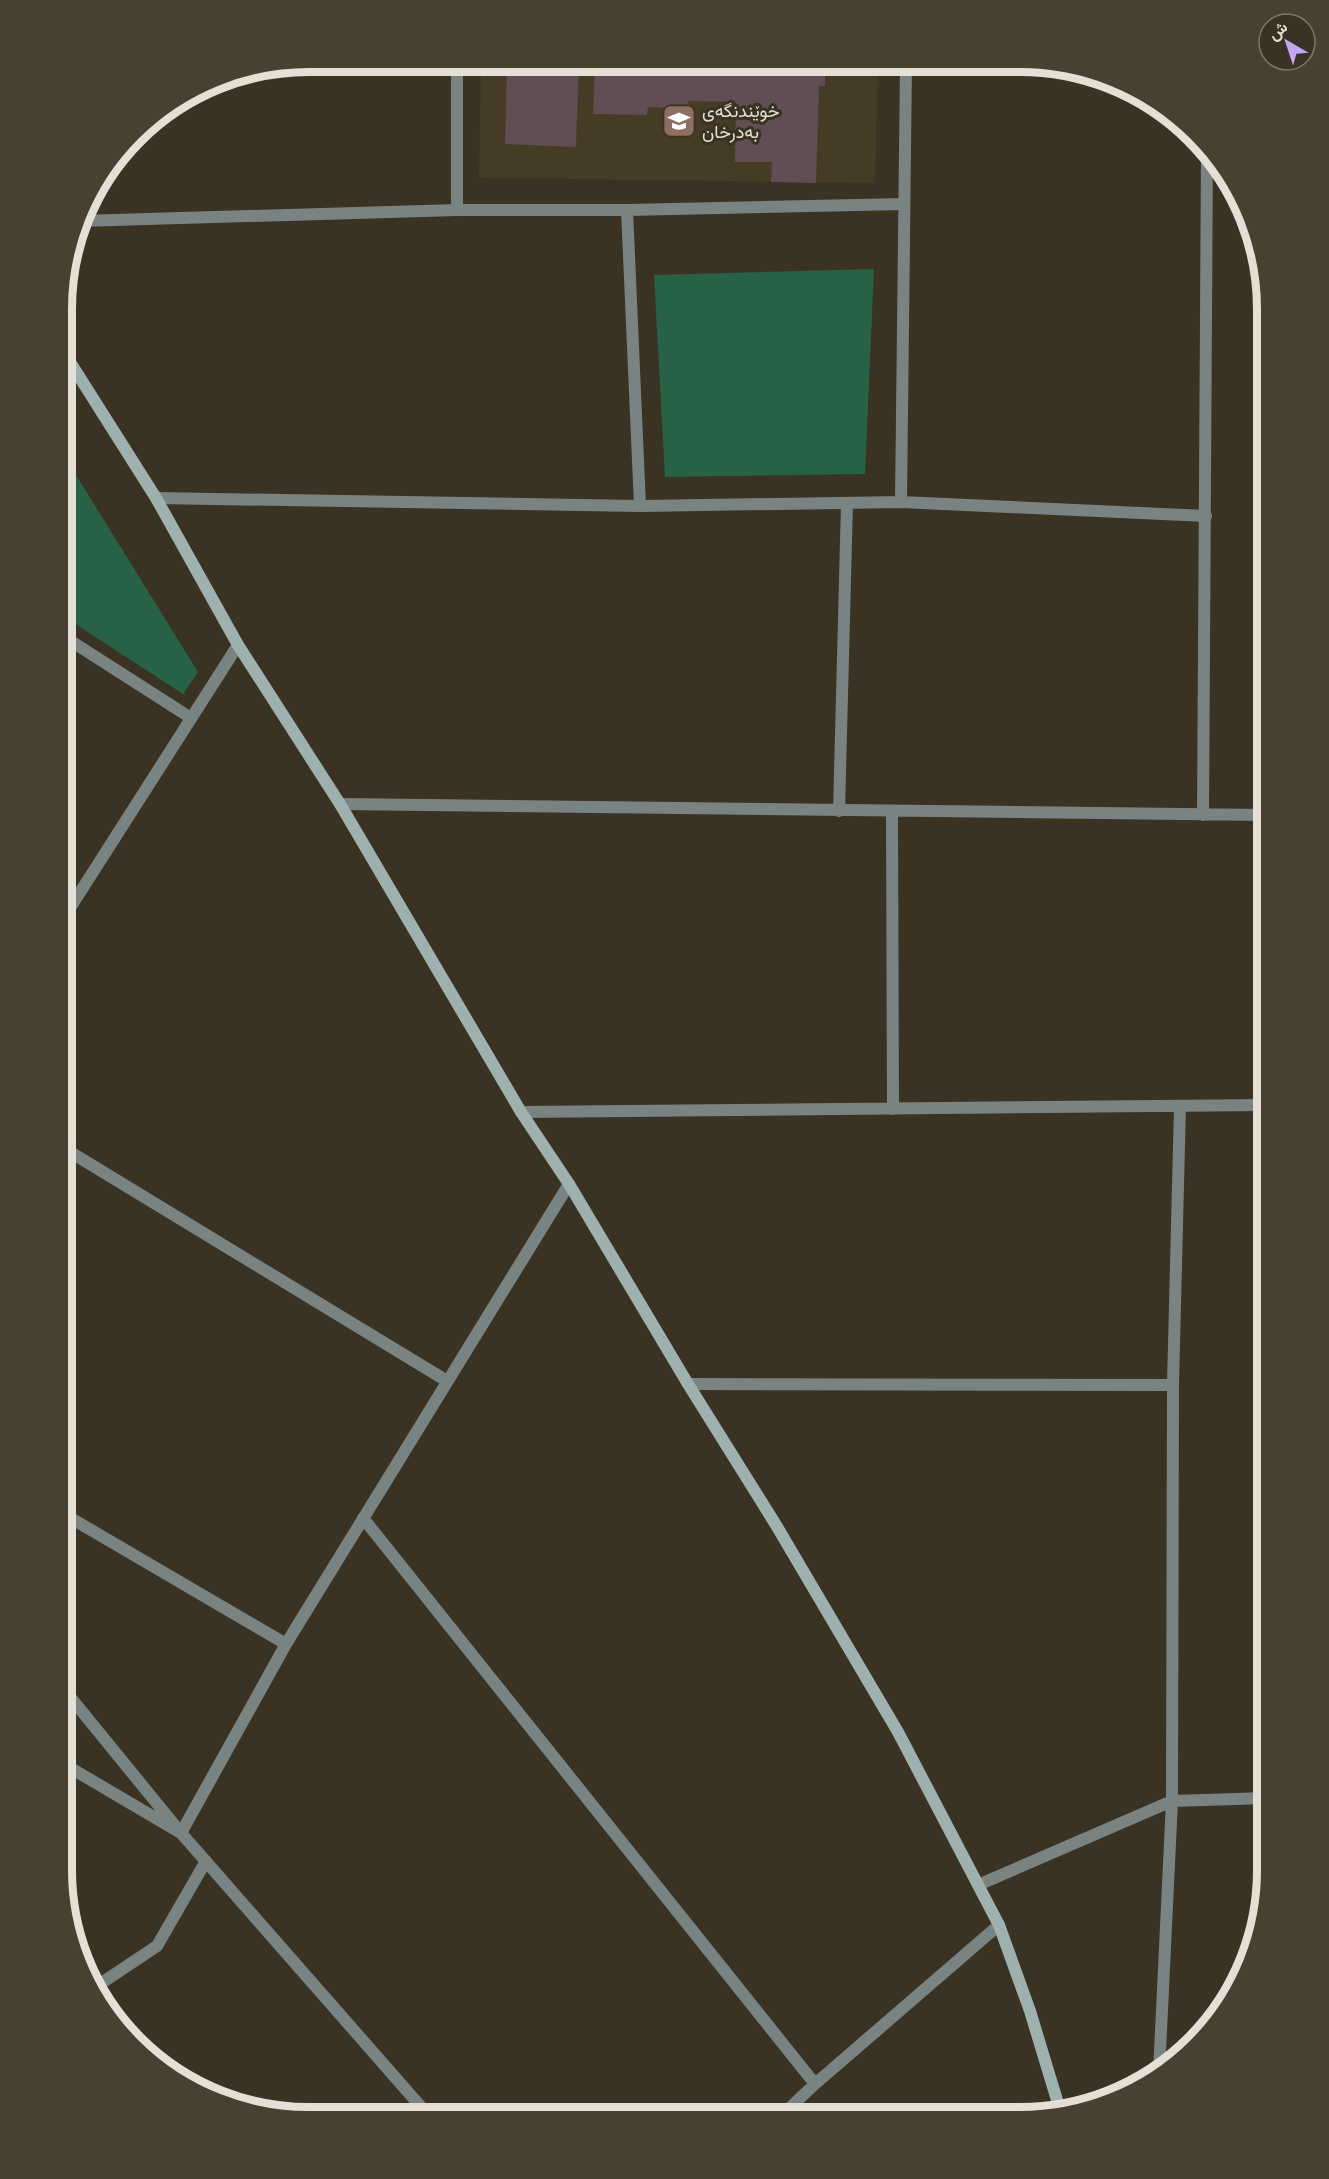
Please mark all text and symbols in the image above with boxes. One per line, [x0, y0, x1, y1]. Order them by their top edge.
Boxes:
north arrow [1257, 12, 1317, 72]
text: ش [1265, 18, 1291, 44]
place label: خوێندنگەی بەدرخان [702, 101, 780, 143]
school or university icon: خوێندنگەی بەدرخان [661, 103, 697, 139]

